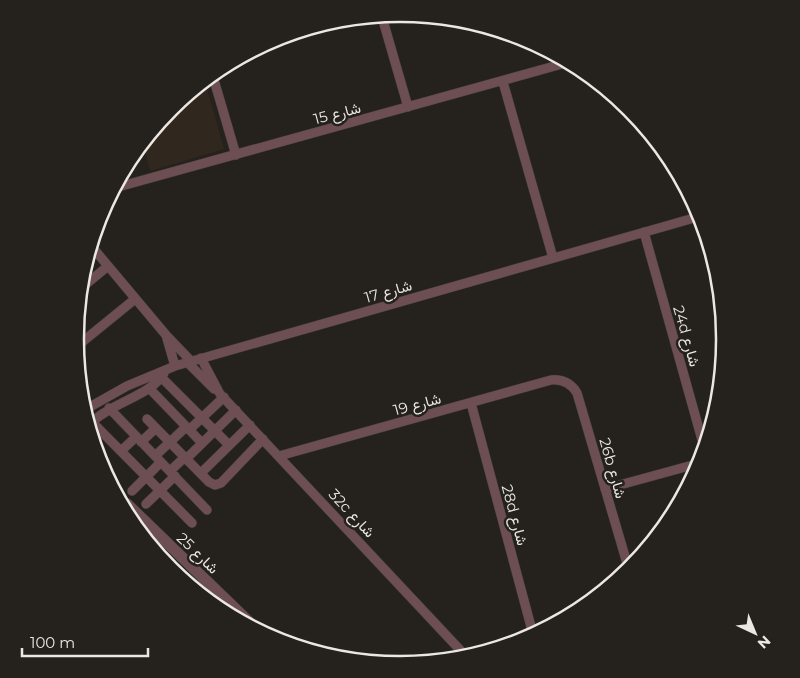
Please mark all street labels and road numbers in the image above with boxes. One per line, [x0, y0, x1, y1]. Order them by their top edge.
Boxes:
street label: شارع 15 [311, 98, 363, 130]
street label: شارع 17 [362, 275, 415, 309]
street label: 24d شارع [667, 303, 705, 369]
street label: شارع 19 [391, 388, 444, 421]
street label: 26b شارع [593, 436, 631, 501]
street label: 28d شارع [496, 482, 532, 548]
street label: 32c شارع [323, 485, 379, 543]
street label: شارع 25 [172, 528, 223, 579]

